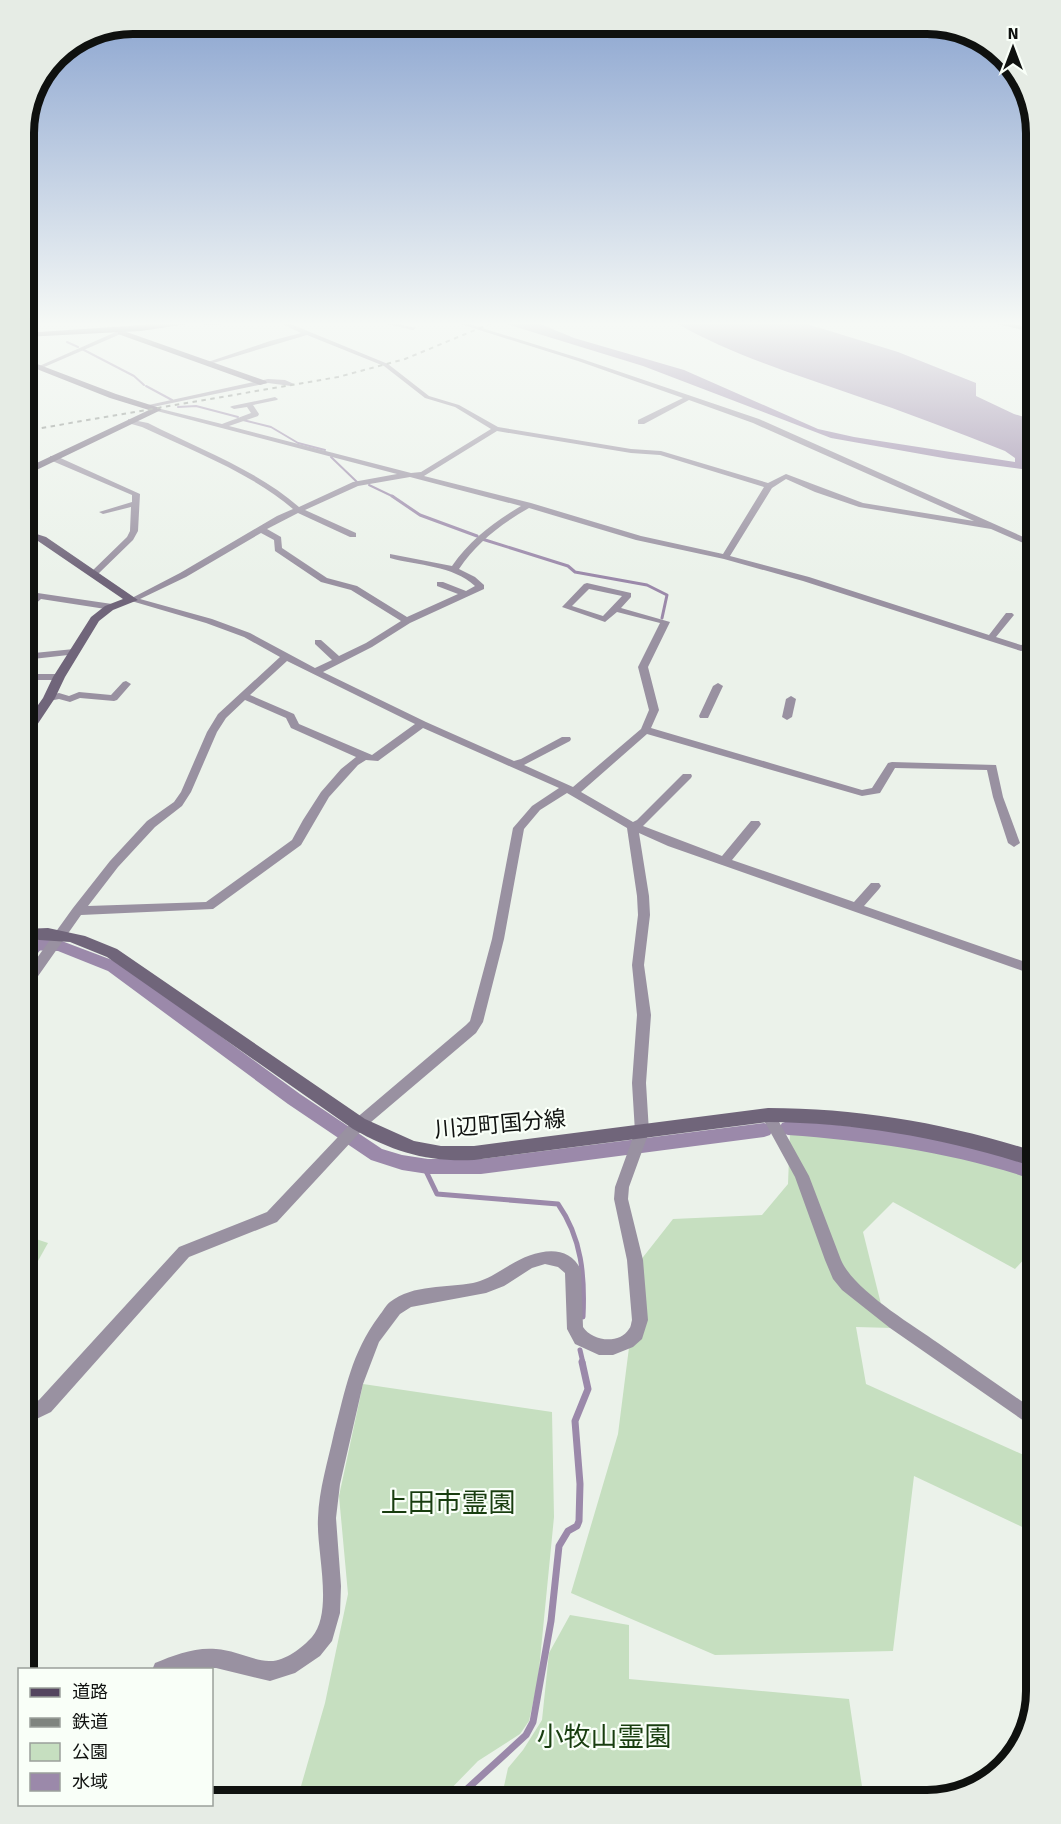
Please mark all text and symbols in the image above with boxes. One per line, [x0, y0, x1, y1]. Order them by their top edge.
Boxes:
north arrow [983, 18, 1043, 78]
text: N [1007, 24, 1019, 44]
street label: 川辺町国分線 [433, 1105, 567, 1143]
park label: 上田市霊園 [381, 1487, 516, 1520]
legend [18, 1668, 213, 1806]
text: 道路 [72, 1681, 108, 1703]
text: 鉄道 [72, 1711, 108, 1733]
park label: 小牧山霊園 [537, 1721, 672, 1754]
text: 公園 [72, 1741, 108, 1763]
text: 水域 [72, 1771, 108, 1793]

